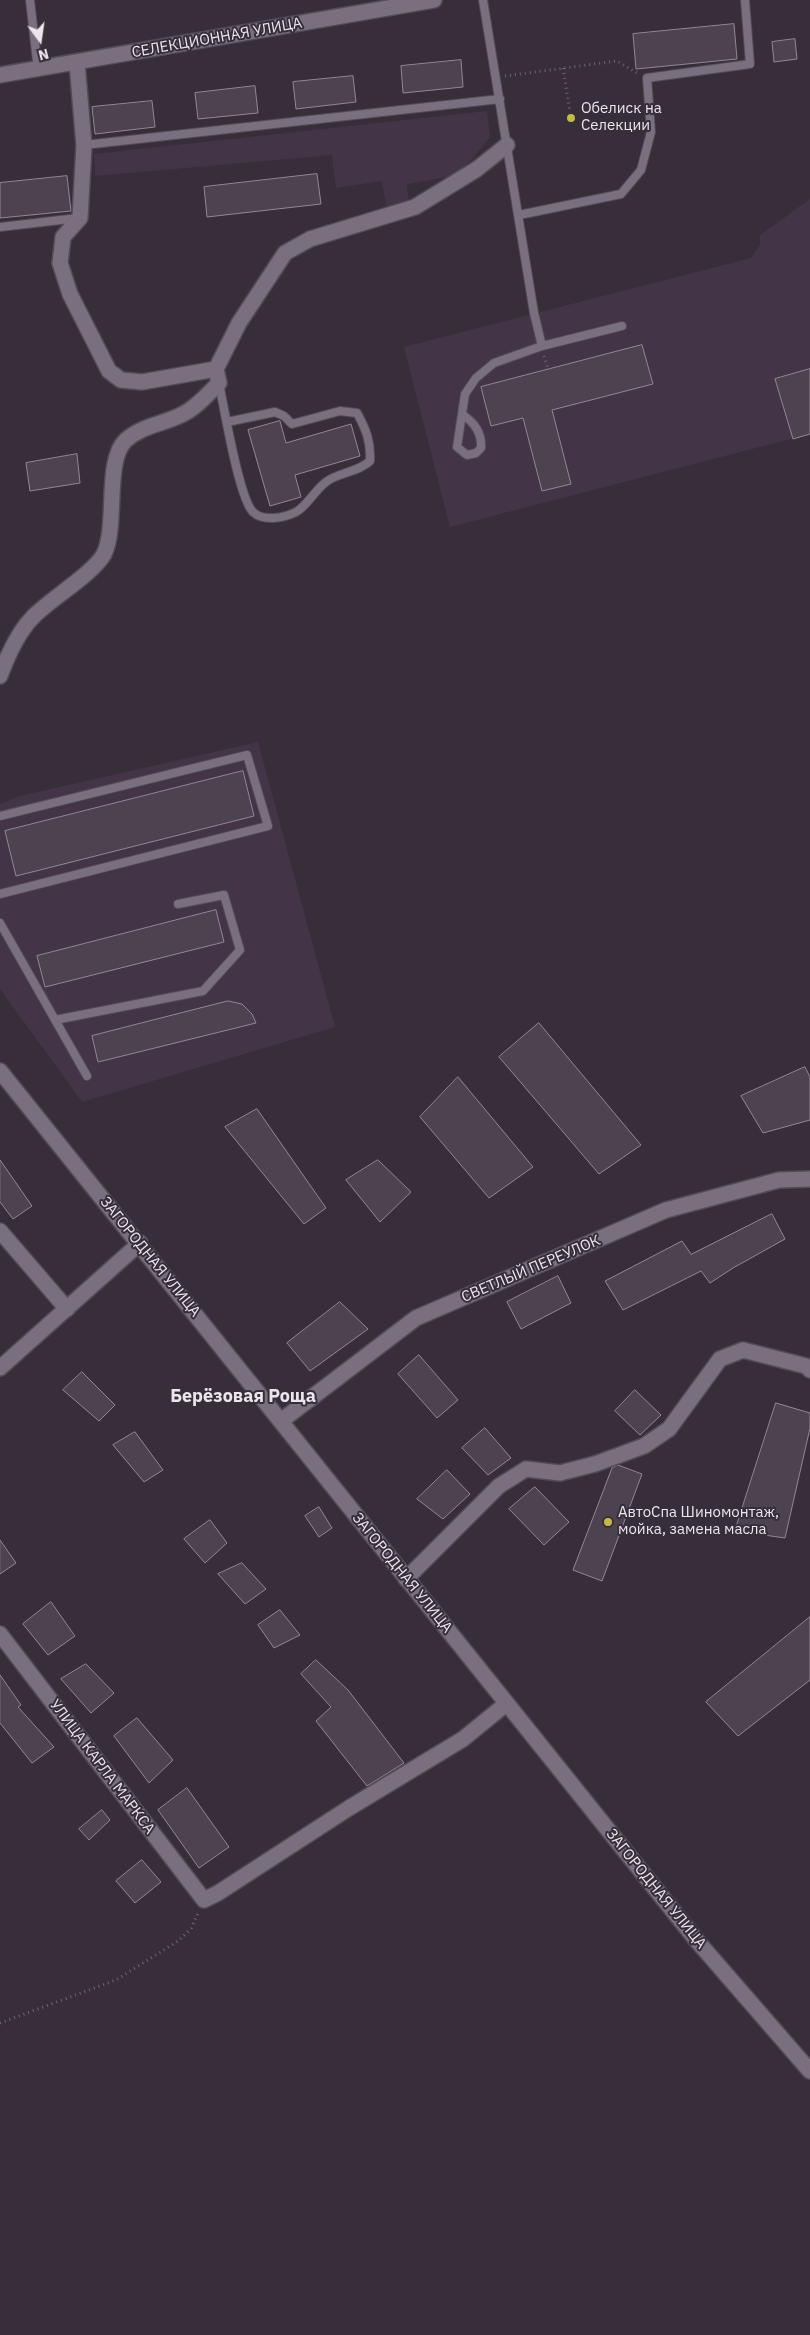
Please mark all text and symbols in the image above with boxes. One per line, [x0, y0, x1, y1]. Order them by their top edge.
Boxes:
street label: СЕЛЕКЦИОННАЯ УЛИЦА [130, 14, 304, 62]
north arrow [15, 15, 65, 65]
text: N [37, 45, 51, 65]
place label: Обелиск на Селекции [581, 100, 662, 135]
marker: Обелиск на Селекции [565, 112, 577, 124]
street label: ЗАГОРОДНАЯ УЛИЦА [96, 1193, 204, 1321]
street label: СВЕТЛЫЙ ПЕРЕУЛОК [459, 1232, 603, 1306]
district label: Берёзовая Роща [170, 1386, 316, 1408]
place label: АвтоСпа Шиномонтаж, мойка, замена масла [618, 1504, 779, 1539]
street label: ЗАГОРОДНАЯ УЛИЦА [348, 1509, 456, 1637]
marker: АвтоСпа Шиномонтаж, мойка, замена масла [602, 1516, 614, 1528]
street label: УЛИЦА КАРЛА МАРКСА [46, 1696, 158, 1838]
street label: ЗАГОРОДНАЯ УЛИЦА [602, 1825, 710, 1953]

